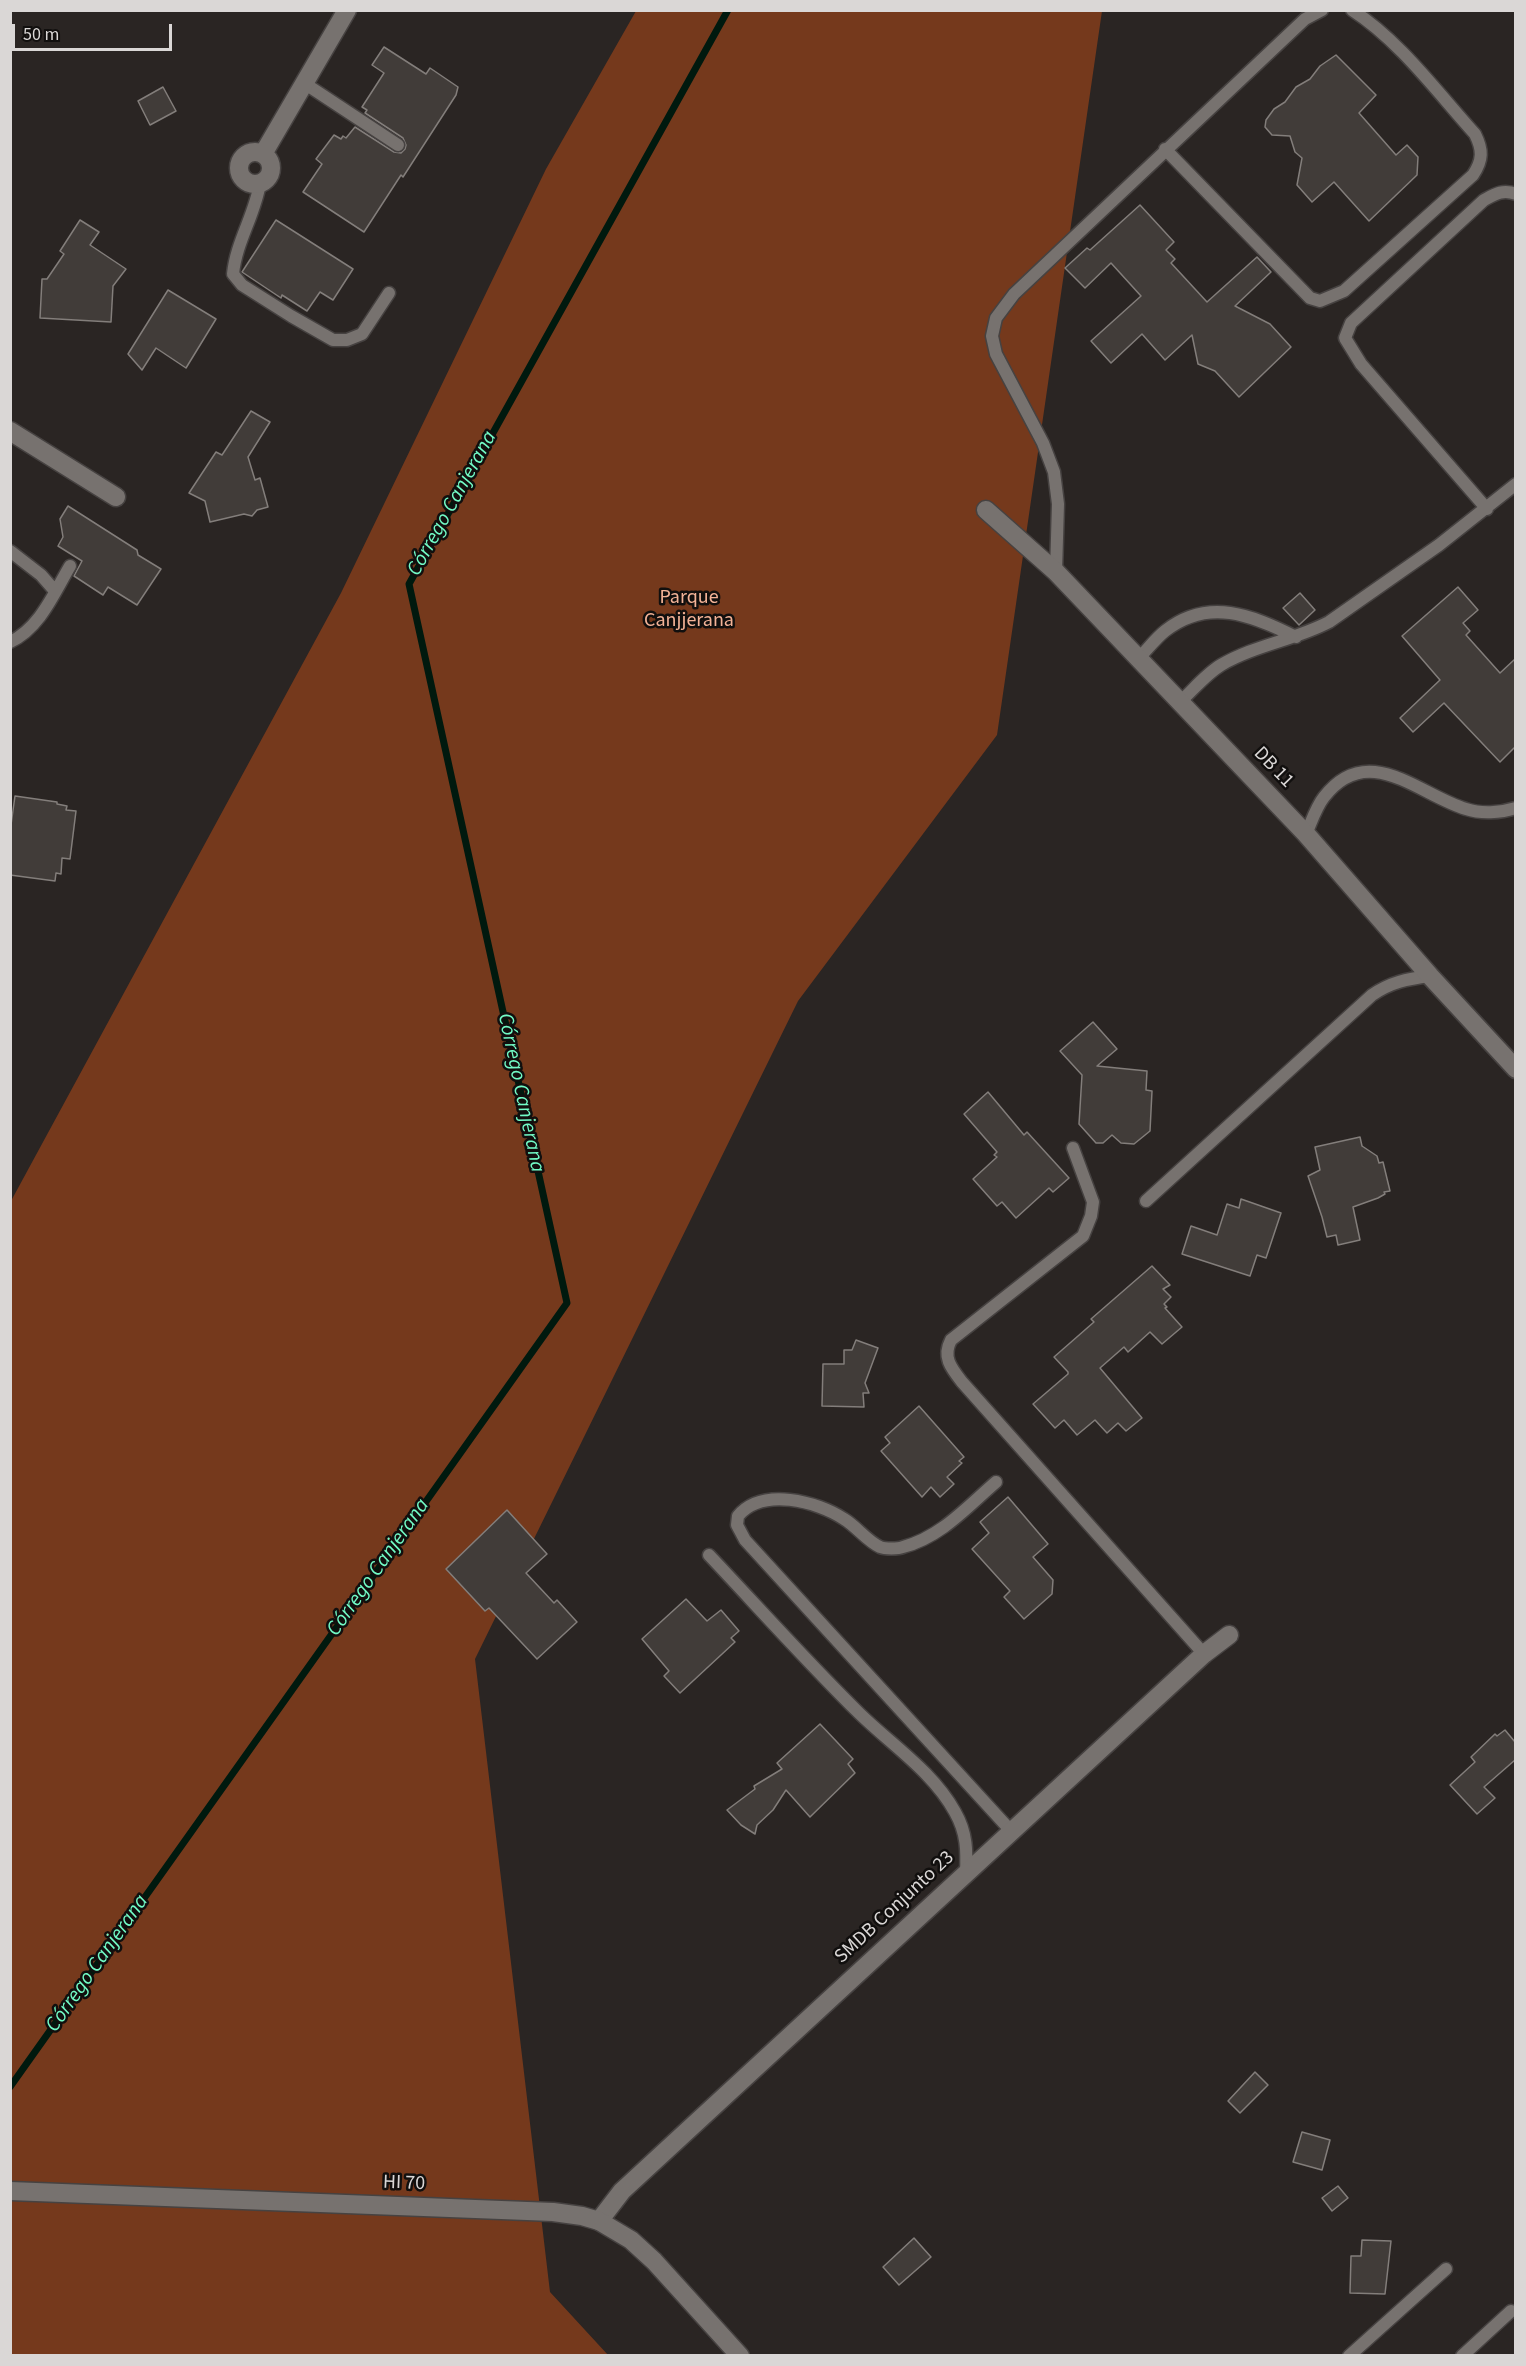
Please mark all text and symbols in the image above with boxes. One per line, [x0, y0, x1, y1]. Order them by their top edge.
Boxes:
scale bar [15, 12, 176, 50]
text: 50 m [23, 22, 59, 47]
water label: Córrego Canjerana [403, 427, 503, 581]
park label: Parque Canjjerana [644, 587, 734, 634]
street label: DB 11 [1248, 742, 1298, 794]
water label: Córrego Canjerana [491, 1011, 549, 1175]
water label: Córrego Canjerana [322, 1494, 436, 1642]
street label: SMDB Conjunto 23 [830, 1847, 960, 1969]
water label: Córrego Canjerana [41, 1890, 155, 2038]
street label: HI 70 [383, 2171, 425, 2197]

